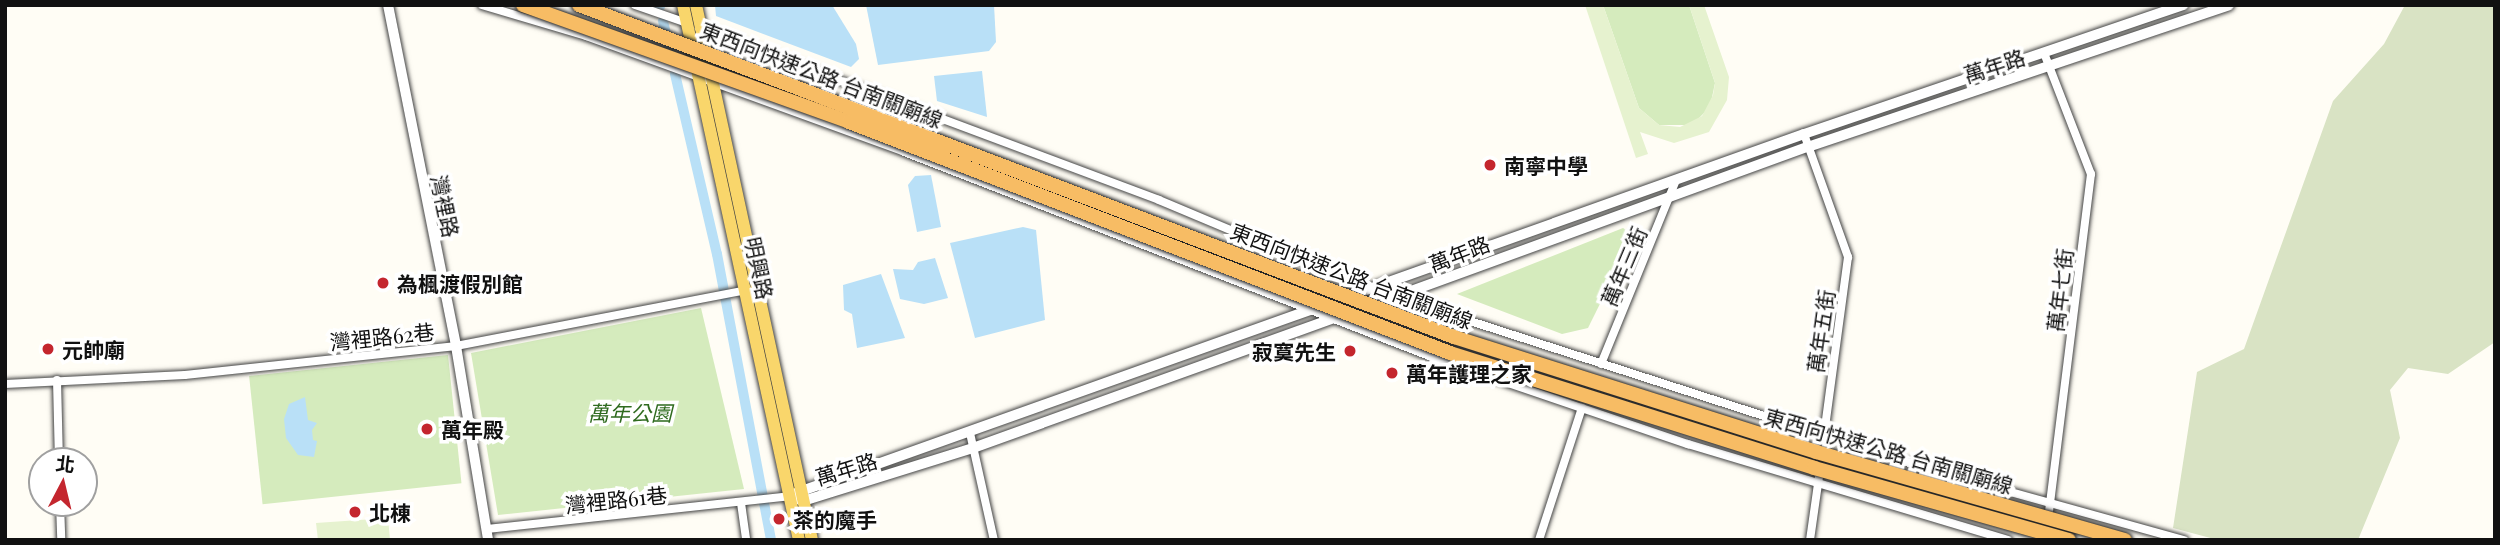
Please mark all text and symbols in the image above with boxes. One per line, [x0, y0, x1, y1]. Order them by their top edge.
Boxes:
street label: 東西向快速公路 台南關廟線 [697, 16, 947, 132]
street label: 萬年路 [1960, 43, 2028, 87]
place label: 南寧中學 [1504, 152, 1588, 178]
marker: 南寧中學 [1482, 157, 1498, 173]
street label: 灣裡路 [427, 173, 465, 239]
street label: 東西向快速公路 台南關廟線 [1227, 217, 1477, 333]
street label: 萬年三街 [1595, 222, 1651, 310]
street label: 萬年路 [1425, 230, 1493, 276]
street label: 明興路 [741, 235, 779, 301]
street label: 萬年七街 [2041, 247, 2077, 333]
place label: 為楓渡假別館 [397, 270, 523, 296]
marker: 為楓渡假別館 [375, 275, 391, 291]
street label: 萬年五街 [1802, 288, 1838, 374]
street label: 灣裡路62巷 [329, 318, 435, 354]
place label: 元帥廟 [62, 336, 125, 362]
place label: 寂寞先生 [1252, 338, 1336, 364]
marker: 元帥廟 [40, 341, 56, 357]
marker: 寂寞先生 [1342, 343, 1358, 359]
place label: 萬年護理之家 [1406, 360, 1532, 386]
marker: 萬年護理之家 [1384, 365, 1400, 381]
park label: 萬年公園 [588, 399, 672, 425]
street label: 東西向快速公路 台南關廟線 [1762, 402, 2016, 498]
place label: 萬年殿 [441, 416, 504, 442]
marker: 萬年殿 [419, 421, 435, 437]
north arrow [28, 447, 98, 517]
street label: 萬年路 [812, 447, 880, 489]
text: 北 [54, 449, 76, 477]
street label: 灣裡路61巷 [564, 481, 668, 517]
place label: 北棟 [369, 499, 411, 525]
marker: 北棟 [347, 504, 363, 520]
place label: 茶的魔手 [793, 506, 877, 532]
marker: 茶的魔手 [771, 511, 787, 527]

